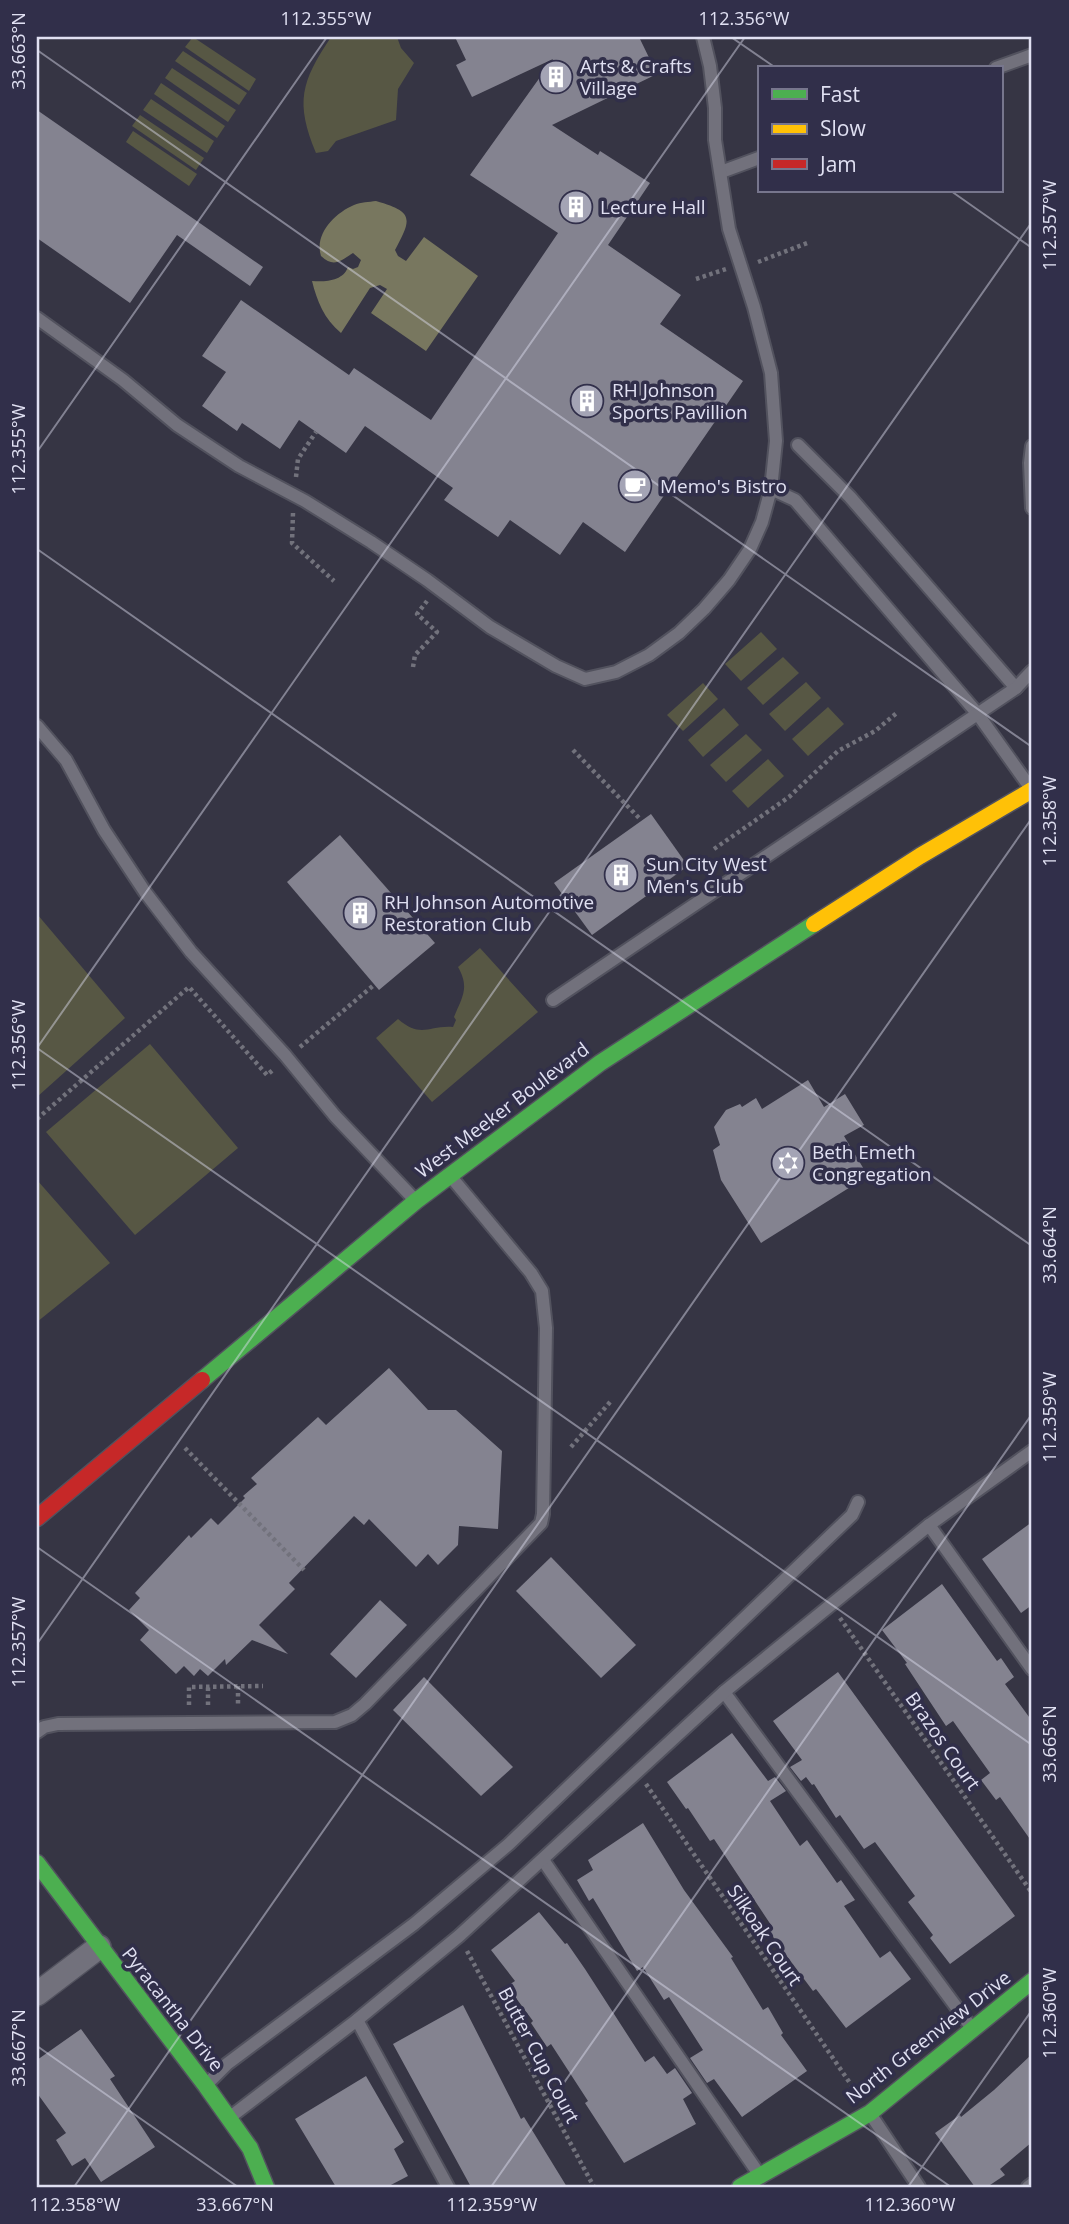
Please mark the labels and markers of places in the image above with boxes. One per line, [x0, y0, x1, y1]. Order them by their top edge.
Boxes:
place label: Arts & Crafts Village [580, 53, 692, 101]
building icon: Arts & Crafts Village [537, 58, 575, 96]
building icon: Lecture Hall [557, 188, 595, 226]
place label: Lecture Hall [600, 194, 706, 220]
place label: RH Johnson Sports Pavillion [612, 377, 748, 425]
building icon: RH Johnson Sports Pavillion [568, 382, 606, 420]
cafe icon: Memo's Bistro [616, 467, 654, 505]
place label: Memo's Bistro [660, 473, 787, 499]
place label: Sun City West Men's Club [646, 851, 767, 899]
building icon: Sun City West Men's Club [602, 856, 640, 894]
place label: RH Johnson Automotive Restoration Club [384, 889, 594, 937]
building icon: RH Johnson Automotive Restoration Club [341, 894, 379, 932]
place label: Beth Emeth Congregation [812, 1139, 931, 1187]
synagogue icon: Beth Emeth Congregation [769, 1144, 807, 1182]

